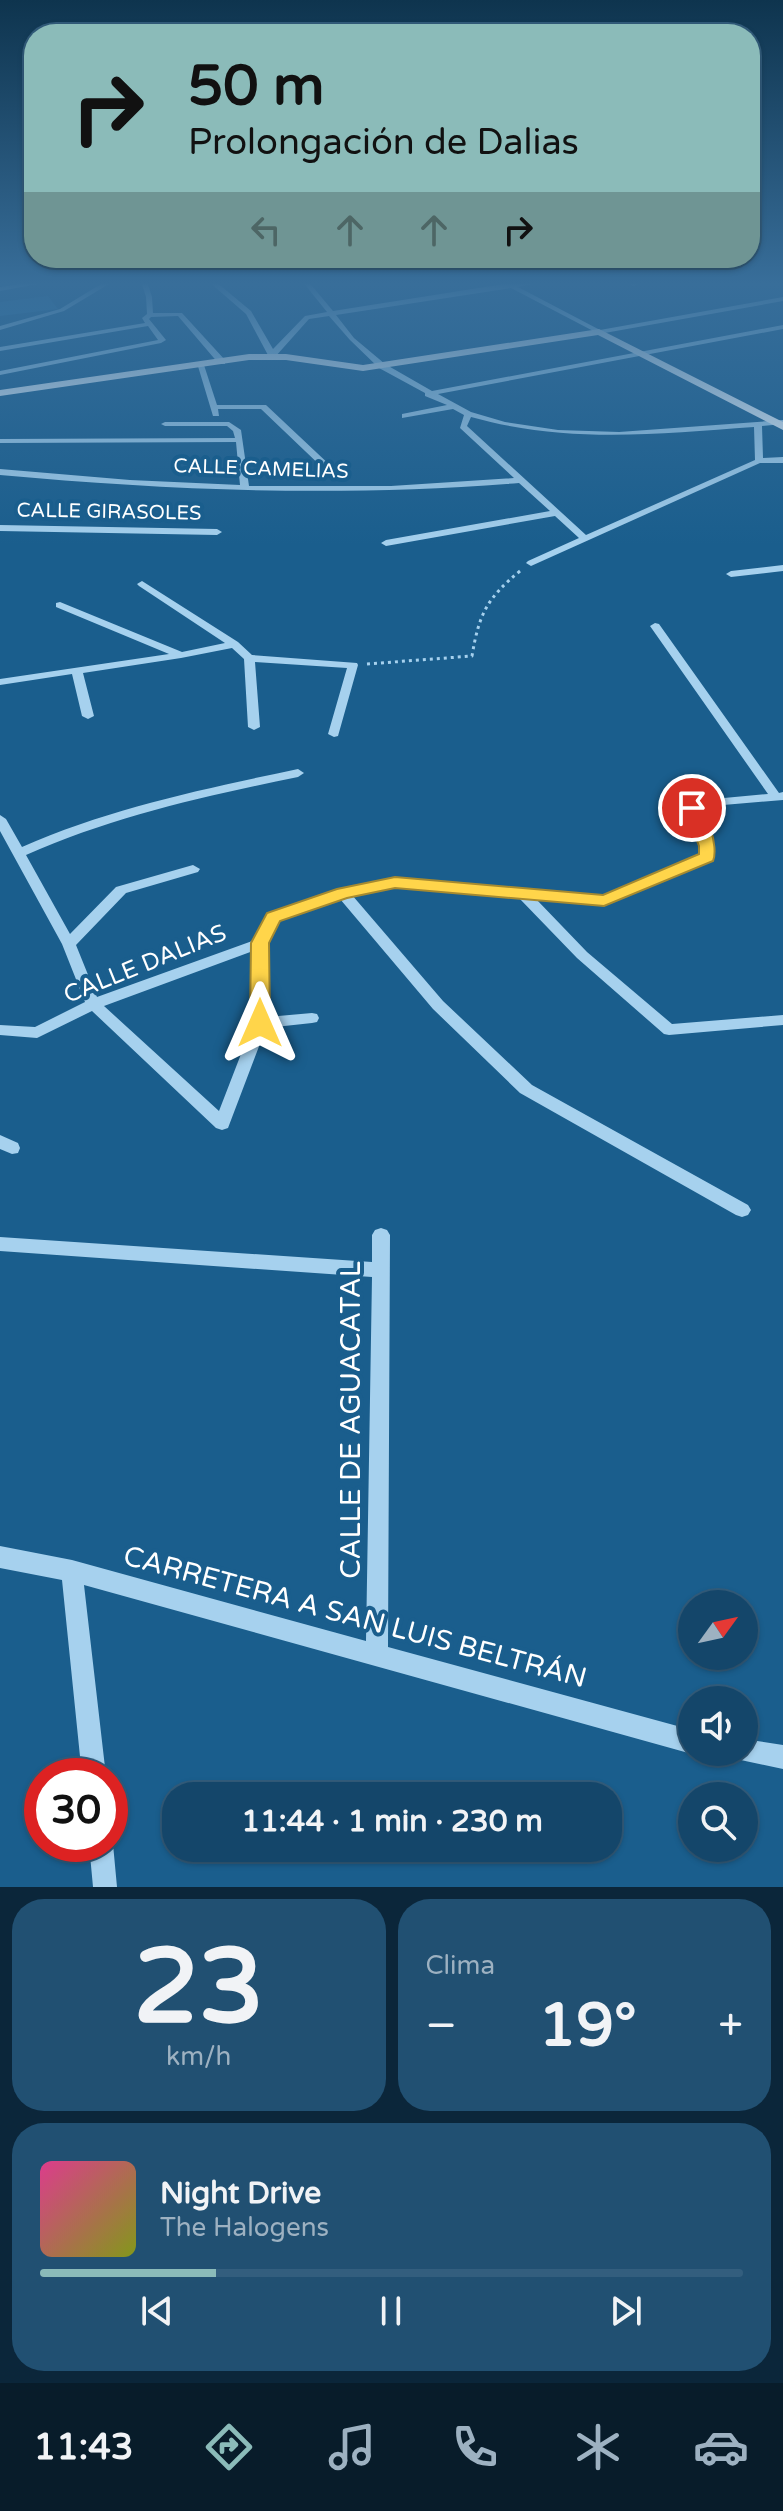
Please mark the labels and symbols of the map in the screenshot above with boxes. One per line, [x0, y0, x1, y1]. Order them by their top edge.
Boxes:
street label: CALLE CAMELIAS [173, 454, 349, 484]
street label: CALLE GIRASOLES [16, 498, 202, 526]
pin [658, 774, 726, 842]
street label: CALLE DALIAS [59, 918, 231, 1010]
position arrow [218, 981, 302, 1065]
street label: CALLE DE AGUACATAL [334, 1261, 368, 1579]
street label: CARRETERA A SAN LUIS BELTRÁN [120, 1539, 590, 1695]
north arrow [678, 1590, 758, 1670]
speed limit sign: 30 [24, 1758, 128, 1862]

